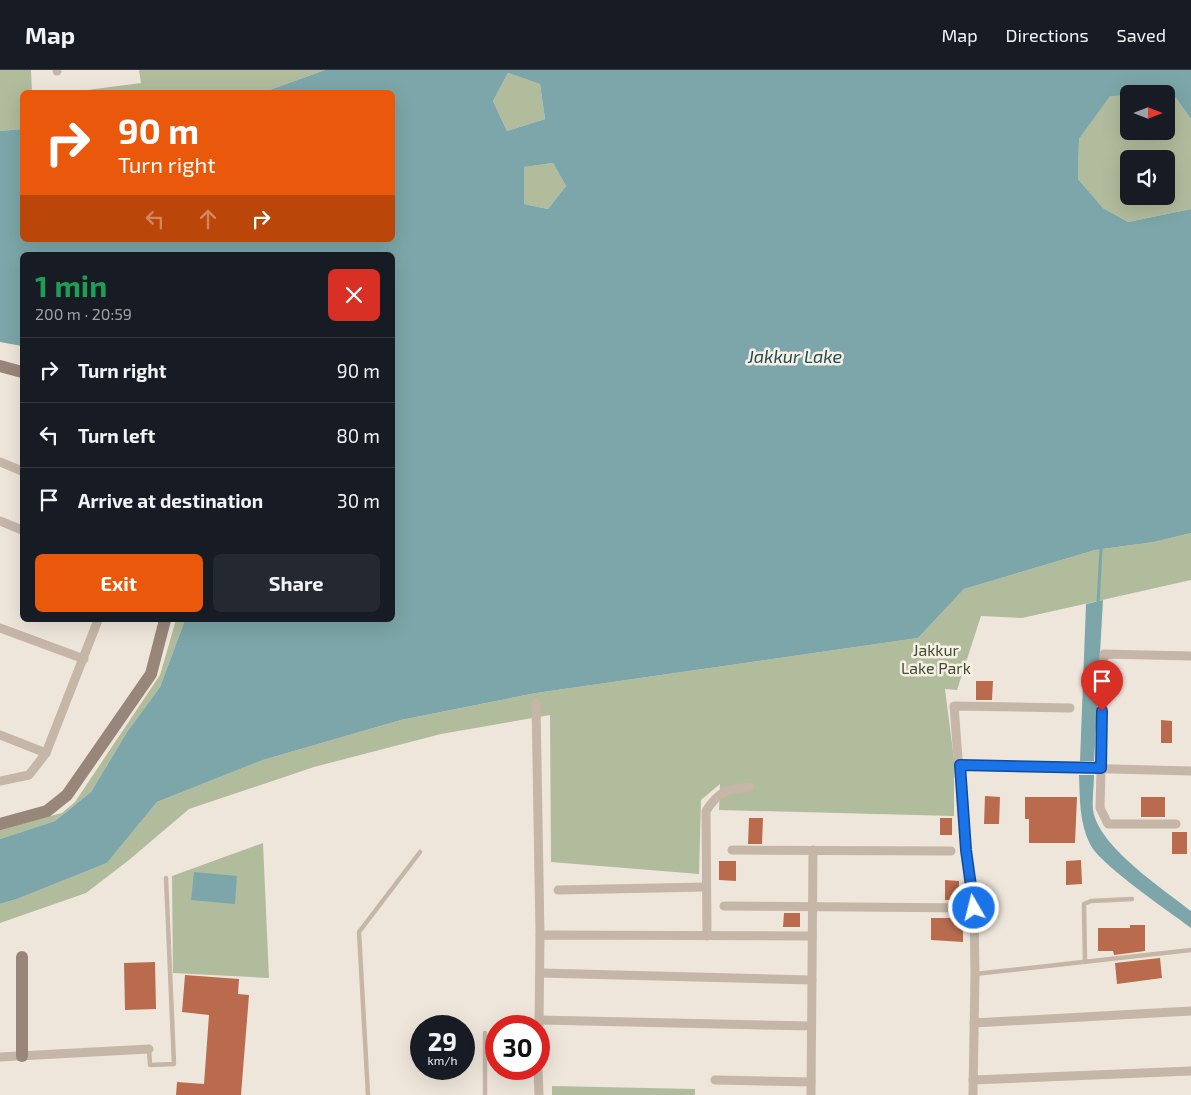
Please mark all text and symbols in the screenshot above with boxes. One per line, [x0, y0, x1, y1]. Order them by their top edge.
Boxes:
text: Map [25, 20, 75, 49]
text: Map [941, 24, 978, 46]
text: Directions [1006, 24, 1089, 46]
text: Saved [1117, 24, 1166, 46]
north arrow [1120, 85, 1175, 140]
map controls [1120, 85, 1175, 205]
text: 90 m [118, 109, 199, 151]
icon: right [35, 110, 100, 175]
button: sound [1120, 150, 1175, 205]
text: Turn right [118, 151, 216, 177]
icon: left [141, 205, 169, 233]
icon: ahead [194, 205, 222, 233]
icon: right [247, 205, 275, 233]
text: 1 min [35, 267, 107, 303]
button: close [328, 269, 380, 321]
text: 200 m · 20:59 [35, 304, 132, 323]
water label: Jakkur Lake [747, 345, 843, 367]
icon: right [35, 356, 63, 384]
text: Turn right [78, 359, 166, 382]
text: 90 m [337, 359, 380, 382]
icon: left [35, 421, 63, 449]
text: Turn left [78, 424, 155, 447]
text: 80 m [336, 424, 380, 447]
icon: arrive [35, 486, 63, 514]
text: Arrive at destination [78, 489, 263, 512]
text: 30 m [337, 489, 380, 512]
button: Exit [35, 554, 203, 612]
button: Share [213, 554, 380, 612]
park label: Jakkur Lake Park [901, 640, 971, 677]
pin [1081, 660, 1123, 711]
icon: arrive [1088, 667, 1116, 695]
position arrow [947, 881, 999, 933]
speed limit sign: 30 [485, 1015, 550, 1080]
text: 29 [428, 1026, 457, 1056]
text: km/h [428, 1053, 457, 1067]

